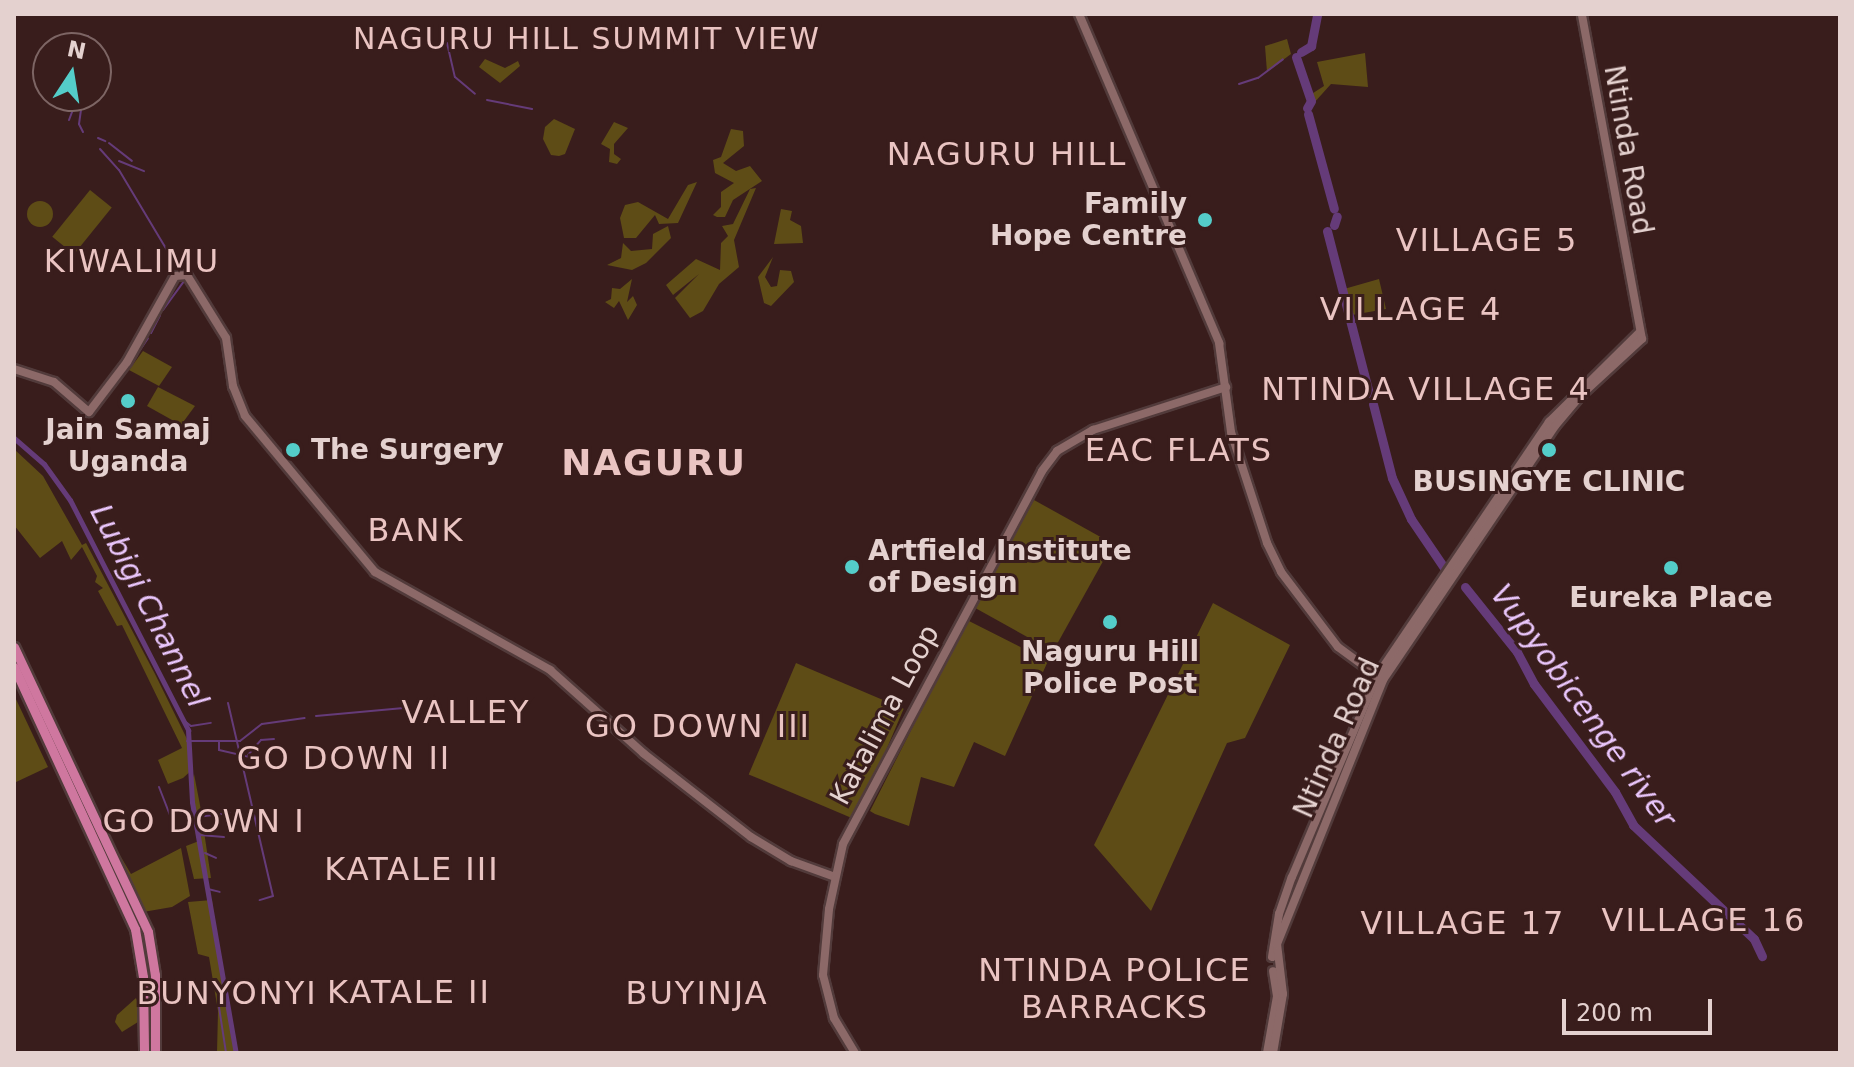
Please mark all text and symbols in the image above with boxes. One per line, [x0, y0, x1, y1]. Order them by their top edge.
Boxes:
district label: NAGURU HILL SUMMIT VIEW [353, 21, 821, 57]
north arrow [32, 32, 112, 112]
text: N [65, 36, 88, 64]
street label: Ntinda Road [1597, 63, 1659, 237]
district label: NAGURU HILL [887, 135, 1127, 173]
place label: Family Hope Centre [990, 187, 1187, 253]
marker: Family Hope Centre [1194, 209, 1216, 231]
district label: VILLAGE 5 [1396, 221, 1578, 259]
district label: KIWALIMU [44, 242, 220, 280]
district label: VILLAGE 4 [1320, 290, 1502, 328]
district label: NTINDA VILLAGE 4 [1261, 370, 1591, 408]
marker: Jain Samaj Uganda [119, 392, 137, 410]
place label: Jain Samaj Uganda [45, 413, 211, 479]
district label: EAC FLATS [1085, 431, 1273, 469]
place label: The Surgery [311, 433, 504, 467]
marker: The Surgery [282, 439, 304, 461]
marker: BUSINGYE CLINIC [1538, 439, 1560, 461]
district label: NAGURU [561, 441, 747, 485]
place label: BUSINGYE CLINIC [1413, 465, 1685, 499]
water label: Lubigi Channel [82, 498, 216, 714]
district label: BANK [368, 511, 464, 549]
place label: Artfield Institute of Design [868, 534, 1132, 600]
marker: Artfield Institute of Design [843, 558, 861, 576]
marker: Eureka Place [1662, 559, 1680, 577]
water label: Vupyobicenge river [1483, 577, 1683, 835]
place label: Eureka Place [1569, 581, 1773, 615]
marker: Naguru Hill Police Post [1101, 613, 1119, 631]
street label: Katalima Loop [823, 619, 947, 811]
place label: Naguru Hill Police Post [1021, 635, 1199, 701]
street label: Ntinda Road [1287, 653, 1387, 823]
district label: VALLEY [401, 693, 531, 731]
district label: GO DOWN III [585, 707, 811, 745]
district label: GO DOWN II [237, 739, 451, 777]
district label: GO DOWN I [102, 802, 306, 840]
district label: KATALE III [324, 850, 500, 888]
district label: VILLAGE 16 [1602, 901, 1806, 939]
district label: VILLAGE 17 [1361, 904, 1565, 942]
district label: NTINDA POLICE BARRACKS [978, 952, 1252, 1027]
district label: KATALE II [327, 973, 491, 1011]
district label: BUNYONYI [136, 974, 318, 1012]
district label: BUYINJA [625, 974, 769, 1012]
scale bar [1566, 983, 1716, 1033]
text: 200 m [1576, 999, 1653, 1027]

